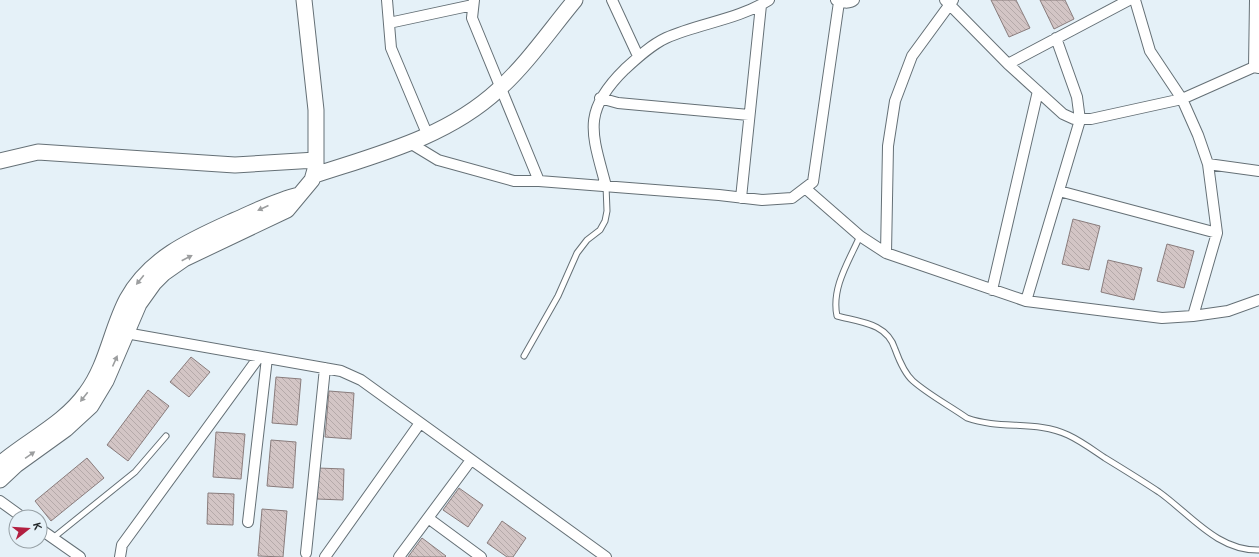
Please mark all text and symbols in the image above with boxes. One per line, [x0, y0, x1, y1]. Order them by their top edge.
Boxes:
one-way arrow [257, 205, 268, 211]
one-way arrow [182, 254, 193, 261]
one-way arrow [136, 275, 145, 286]
one-way arrow [113, 355, 119, 367]
one-way arrow [80, 391, 88, 402]
one-way arrow [24, 451, 35, 459]
north arrow [8, 509, 48, 549]
text: K [31, 521, 45, 532]

